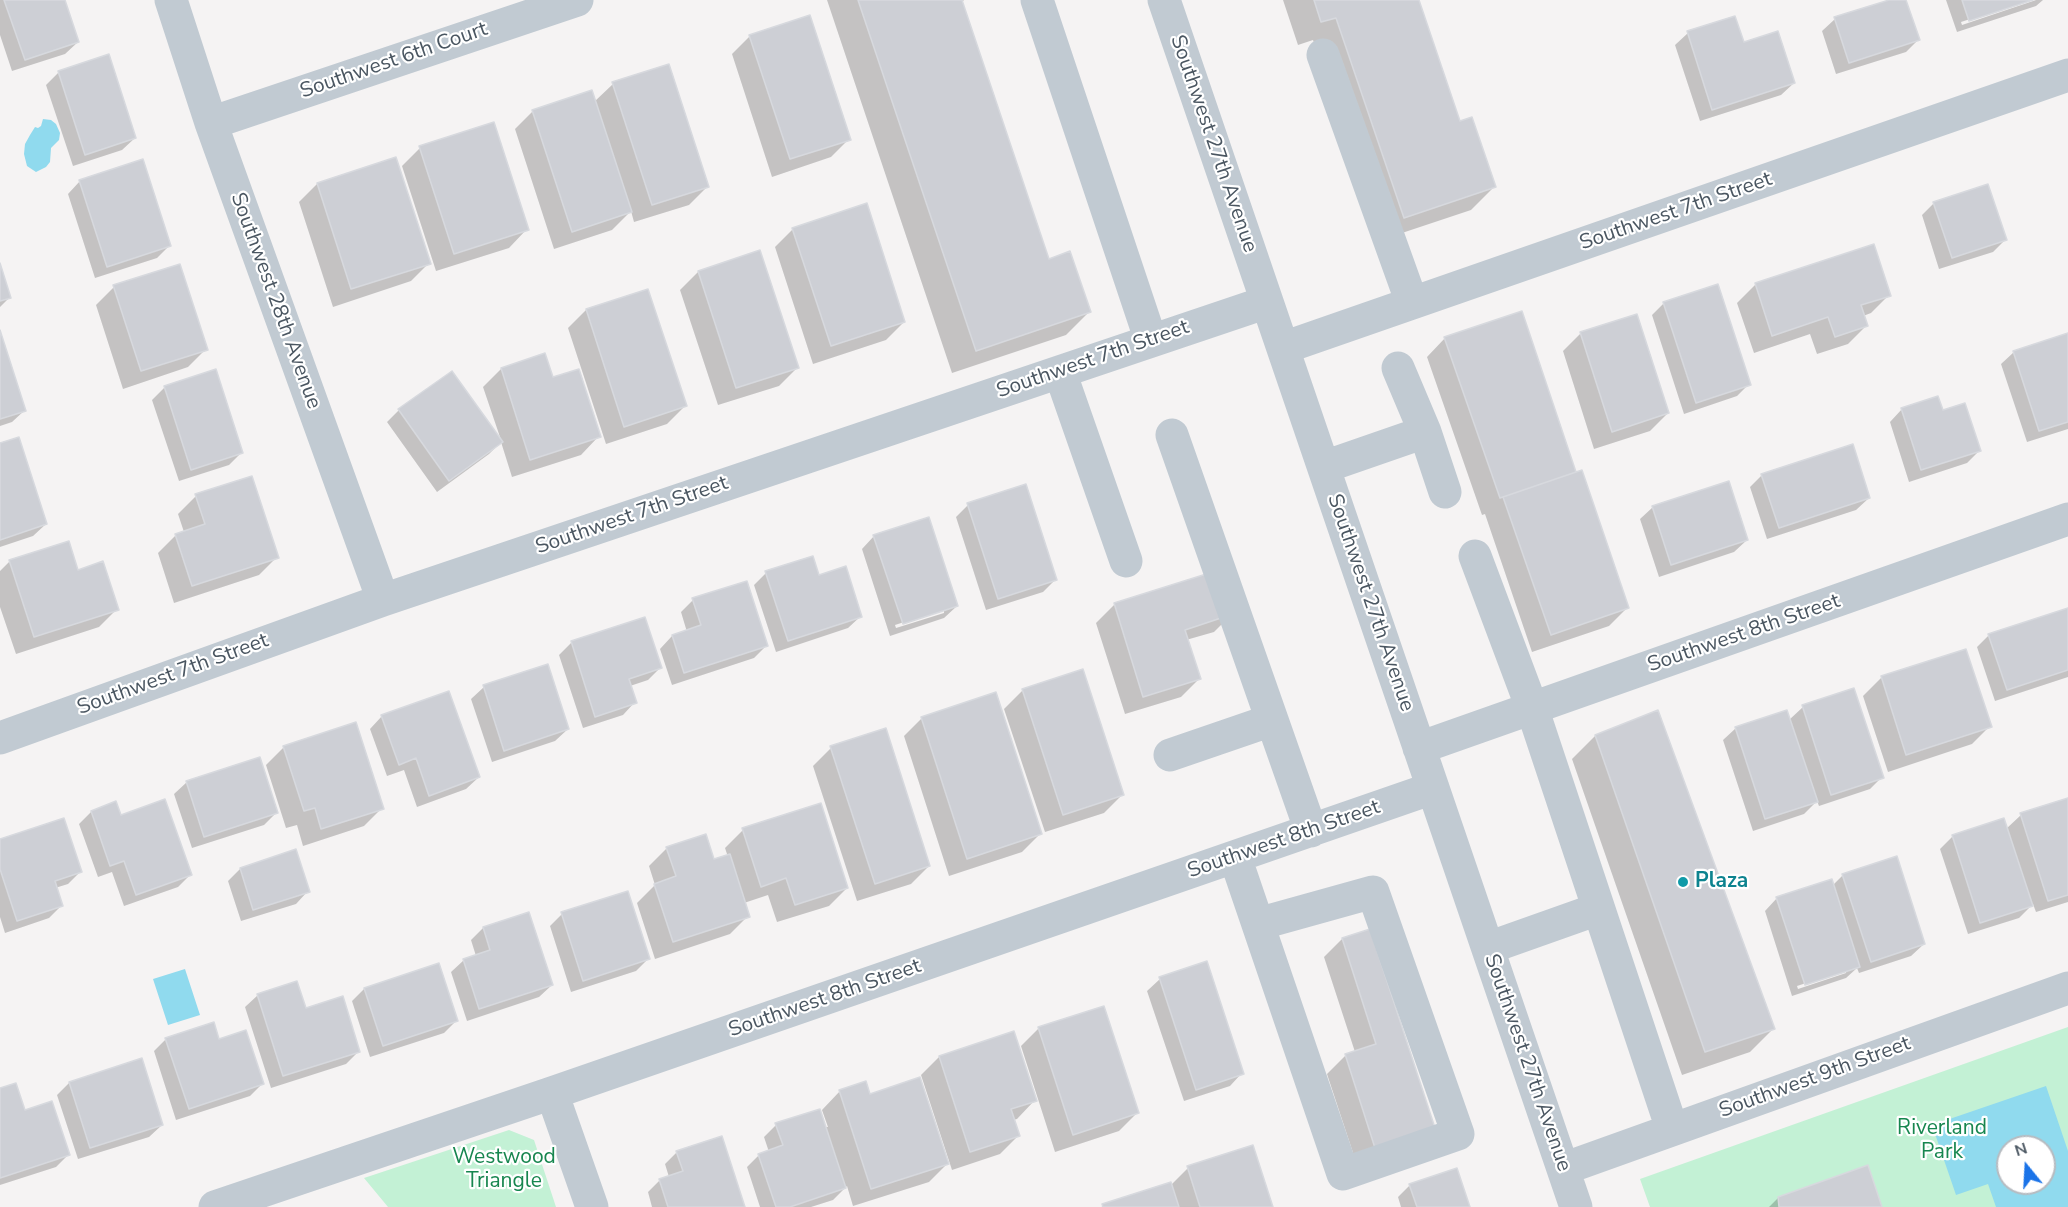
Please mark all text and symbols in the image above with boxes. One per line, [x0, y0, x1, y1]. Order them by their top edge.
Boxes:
street label: Southwest 6th Court [297, 17, 491, 105]
street label: Southwest 27th Avenue [1164, 32, 1262, 256]
street label: Southwest 7th Street [1577, 167, 1775, 257]
street label: Southwest 28th Avenue [224, 189, 326, 413]
street label: Southwest 7th Street [994, 315, 1192, 405]
street label: Southwest 7th Street [533, 471, 731, 561]
street label: Southwest 27th Avenue [1321, 491, 1419, 715]
street label: Southwest 8th Street [1645, 589, 1843, 679]
street label: Southwest 7th Street [74, 629, 272, 721]
street label: Southwest 8th Street [1185, 795, 1383, 885]
place label: Plaza [1695, 869, 1748, 895]
marker: Plaza [1676, 875, 1690, 889]
street label: Southwest 27th Avenue [1478, 951, 1576, 1175]
street label: Southwest 8th Street [726, 954, 924, 1044]
street label: Southwest 9th Street [1716, 1032, 1914, 1124]
park label: Riverland Park [1897, 1116, 1987, 1166]
north arrow [1996, 1135, 2056, 1195]
text: N [2012, 1137, 2030, 1162]
park label: Westwood Triangle [452, 1145, 556, 1195]

